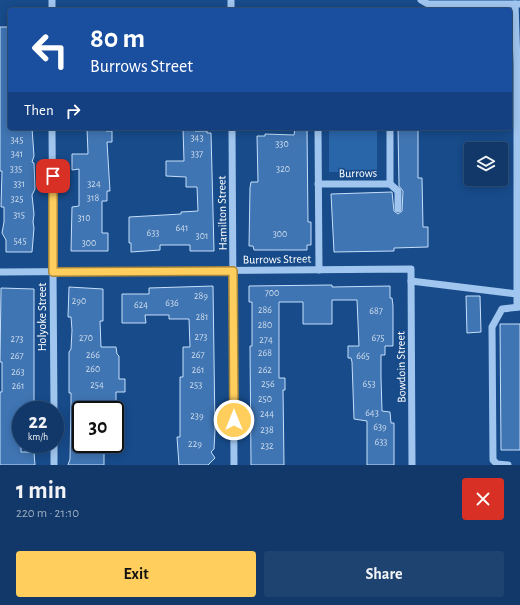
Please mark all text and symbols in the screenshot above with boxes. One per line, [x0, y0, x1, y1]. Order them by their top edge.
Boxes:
icon: left [24, 24, 76, 76]
text: 80 m [90, 25, 145, 53]
text: Burrows Street [90, 58, 193, 76]
icon: right [62, 100, 84, 122]
text: Then [24, 103, 54, 118]
house number: 343 [190, 133, 204, 143]
house number: 345 [10, 135, 24, 145]
house number: 330 [275, 139, 289, 149]
map controls [464, 142, 508, 186]
button: layers [464, 142, 508, 186]
house number: 341 [11, 149, 23, 159]
house number: 337 [191, 149, 203, 159]
pin [36, 159, 70, 193]
house number: 335 [10, 164, 22, 174]
house number: 320 [276, 164, 290, 174]
icon: arrive [42, 165, 64, 187]
street label: Burrows [339, 167, 377, 179]
street label: Hamilton Street [215, 175, 229, 250]
house number: 331 [13, 179, 25, 189]
house number: 324 [87, 179, 101, 189]
house number: 318 [87, 193, 99, 203]
house number: 325 [11, 194, 23, 204]
house number: 315 [13, 210, 25, 220]
house number: 310 [78, 213, 90, 223]
house number: 641 [176, 223, 188, 233]
house number: 633 [147, 228, 159, 238]
house number: 300 [273, 229, 287, 239]
house number: 301 [196, 231, 208, 241]
house number: 545 [13, 236, 27, 246]
house number: 300 [82, 238, 96, 248]
street label: Burrows Street [243, 252, 312, 266]
street label: Holyoke Street [36, 282, 49, 351]
house number: 700 [265, 288, 279, 298]
house number: 289 [194, 291, 208, 301]
house number: 290 [72, 296, 86, 306]
house number: 636 [165, 298, 179, 308]
house number: 624 [134, 300, 148, 310]
house number: 286 [258, 305, 272, 315]
house number: 687 [369, 306, 383, 316]
house number: 281 [196, 312, 208, 322]
house number: 280 [258, 320, 272, 330]
street label: Bowdoin Street [394, 331, 408, 403]
house number: 273 [195, 332, 207, 342]
house number: 270 [79, 333, 93, 343]
house number: 675 [371, 333, 385, 343]
house number: 273 [11, 334, 23, 344]
house number: 274 [259, 335, 273, 345]
house number: 268 [258, 348, 272, 358]
house number: 266 [86, 350, 100, 360]
house number: 267 [191, 350, 205, 360]
house number: 267 [10, 351, 24, 361]
house number: 665 [356, 351, 370, 361]
house number: 260 [86, 364, 100, 374]
house number: 261 [192, 365, 204, 375]
house number: 262 [258, 365, 272, 375]
house number: 263 [11, 367, 25, 377]
house number: 256 [261, 379, 275, 389]
house number: 653 [363, 379, 376, 389]
house number: 254 [90, 380, 104, 390]
house number: 253 [190, 380, 202, 390]
house number: 261 [12, 381, 24, 391]
house number: 250 [258, 394, 272, 404]
position arrow [213, 399, 255, 441]
speed limit sign: 30 [72, 401, 124, 453]
house number: 643 [365, 408, 379, 418]
house number: 244 [260, 409, 274, 419]
house number: 239 [190, 411, 204, 421]
text: 22 [29, 412, 47, 432]
house number: 639 [373, 422, 387, 432]
house number: 238 [260, 425, 274, 435]
text: km/h [28, 432, 48, 442]
house number: 633 [375, 437, 387, 447]
house number: 229 [188, 439, 202, 449]
house number: 232 [260, 441, 274, 451]
button: close [462, 478, 504, 520]
text: 1 min [16, 479, 67, 503]
text: 220 m · 21:10 [16, 507, 79, 520]
button: Exit [16, 551, 256, 597]
button: Share [264, 551, 504, 597]

